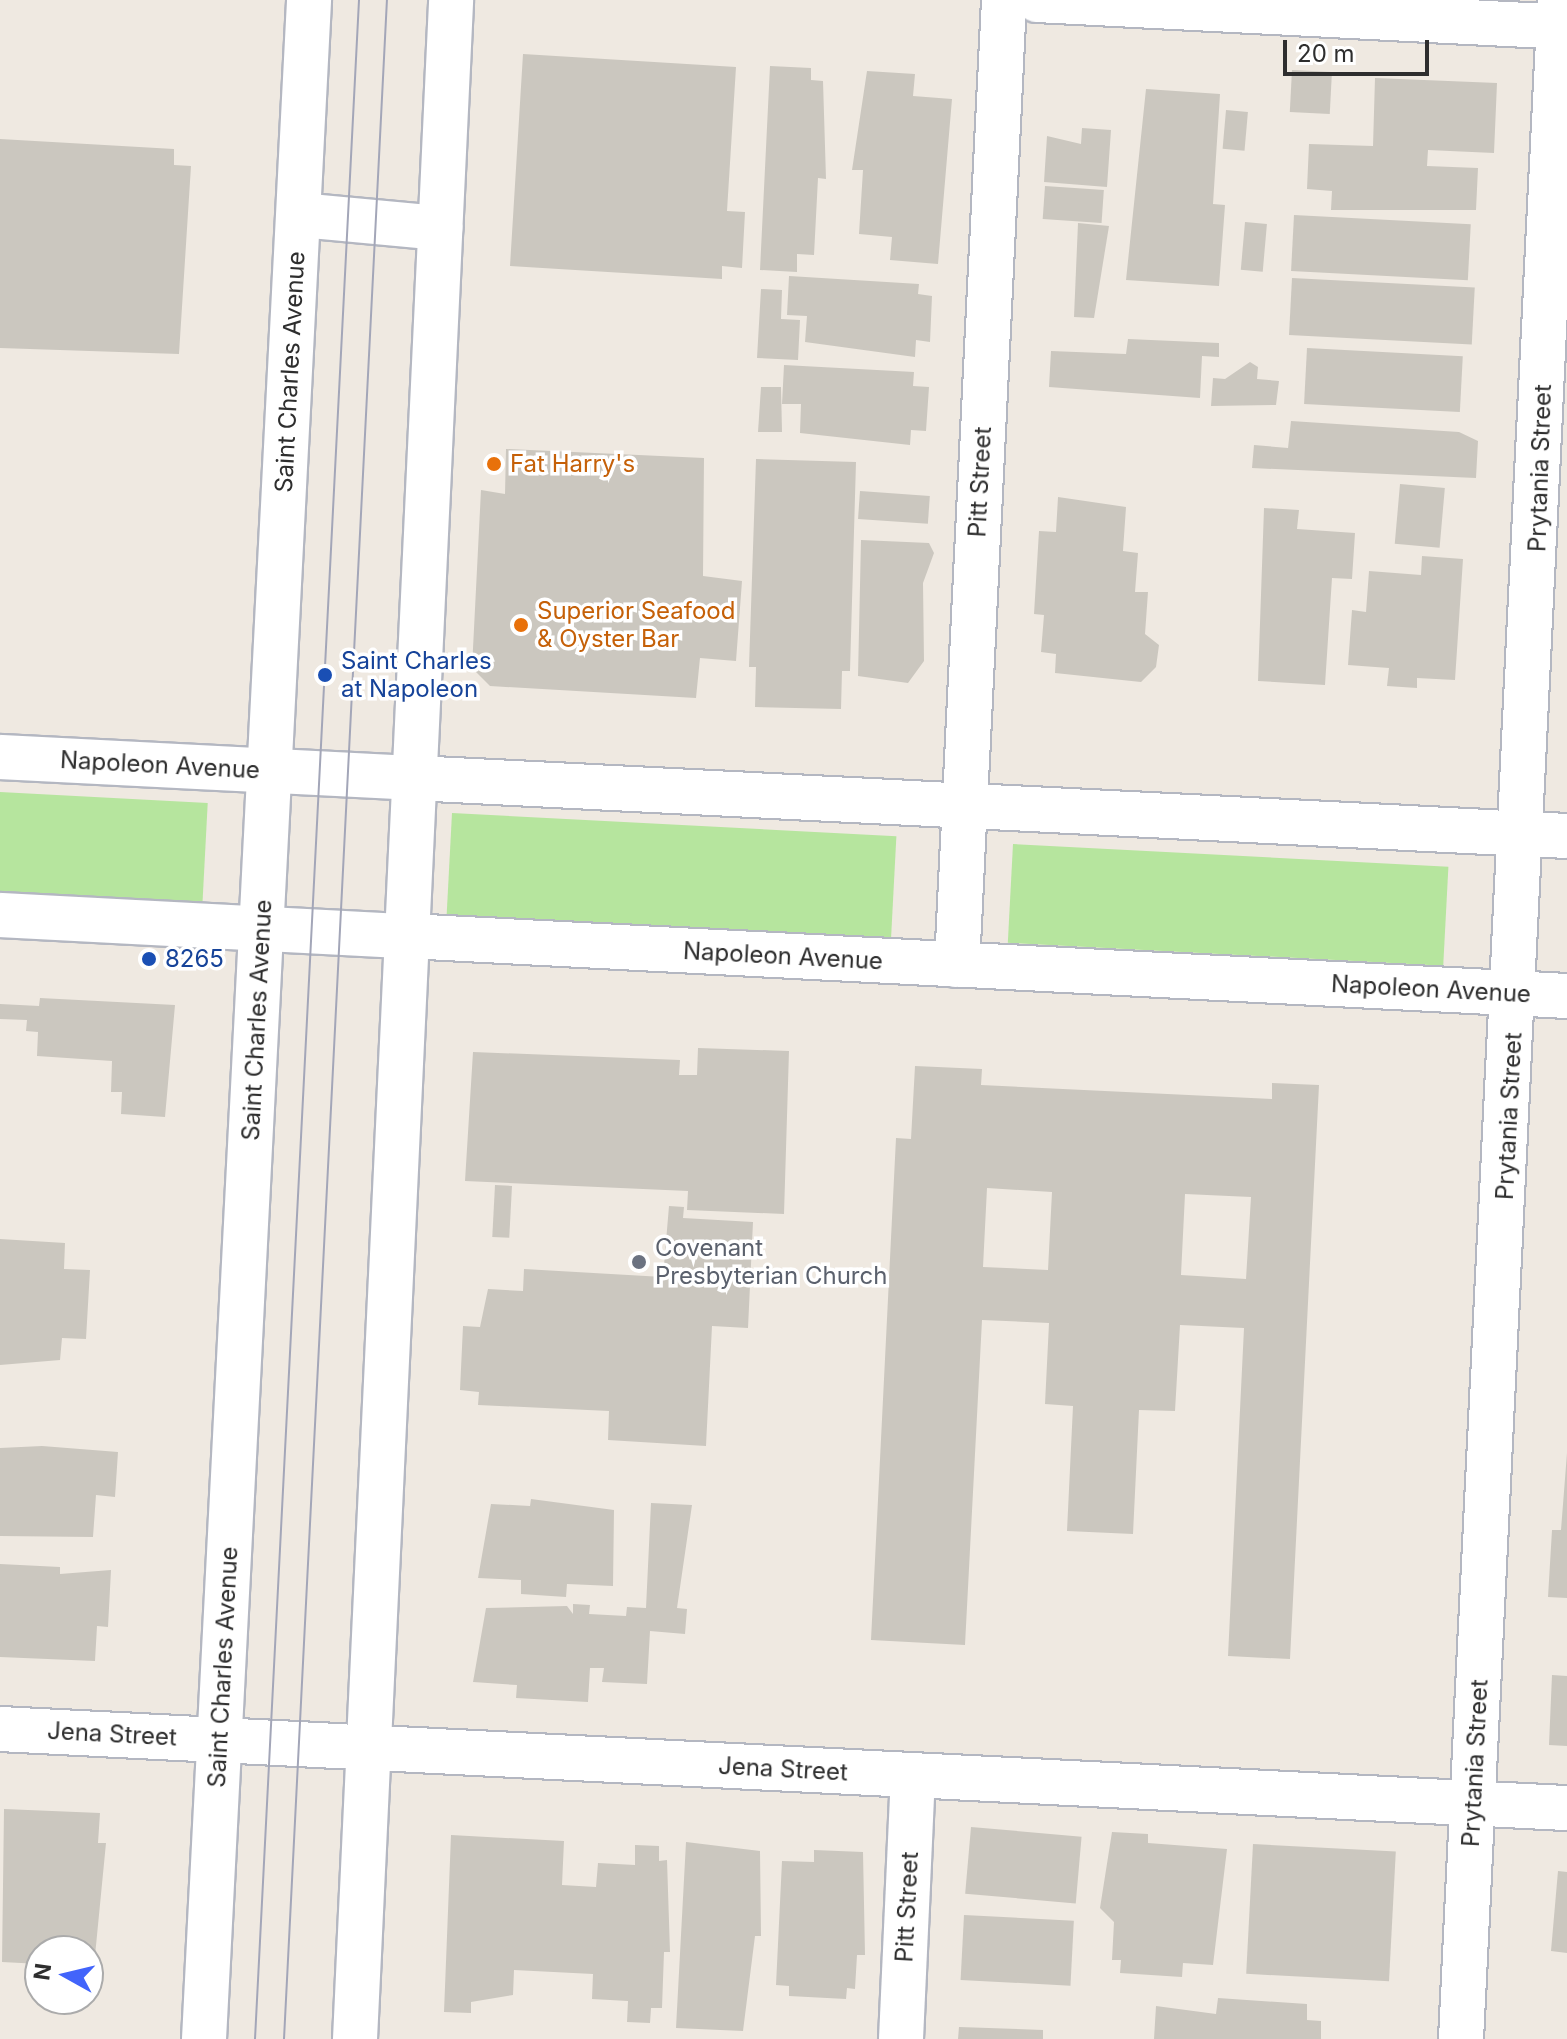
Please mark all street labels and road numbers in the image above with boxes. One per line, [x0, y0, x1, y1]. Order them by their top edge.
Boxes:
street label: Saint Charles Avenue [269, 251, 311, 493]
street label: Prytania Street [1523, 384, 1557, 552]
street label: Pitt Street [963, 426, 997, 538]
street label: Napoleon Avenue [59, 745, 261, 785]
street label: Saint Charles Avenue [236, 899, 278, 1141]
street label: Napoleon Avenue [682, 936, 884, 976]
street label: Napoleon Avenue [1330, 969, 1532, 1009]
street label: Prytania Street [1490, 1031, 1528, 1201]
street label: Saint Charles Avenue [202, 1546, 244, 1788]
street label: Prytania Street [1456, 1678, 1494, 1848]
street label: Jena Street [46, 1716, 178, 1752]
street label: Jena Street [717, 1751, 849, 1787]
street label: Pitt Street [890, 1851, 924, 1963]

